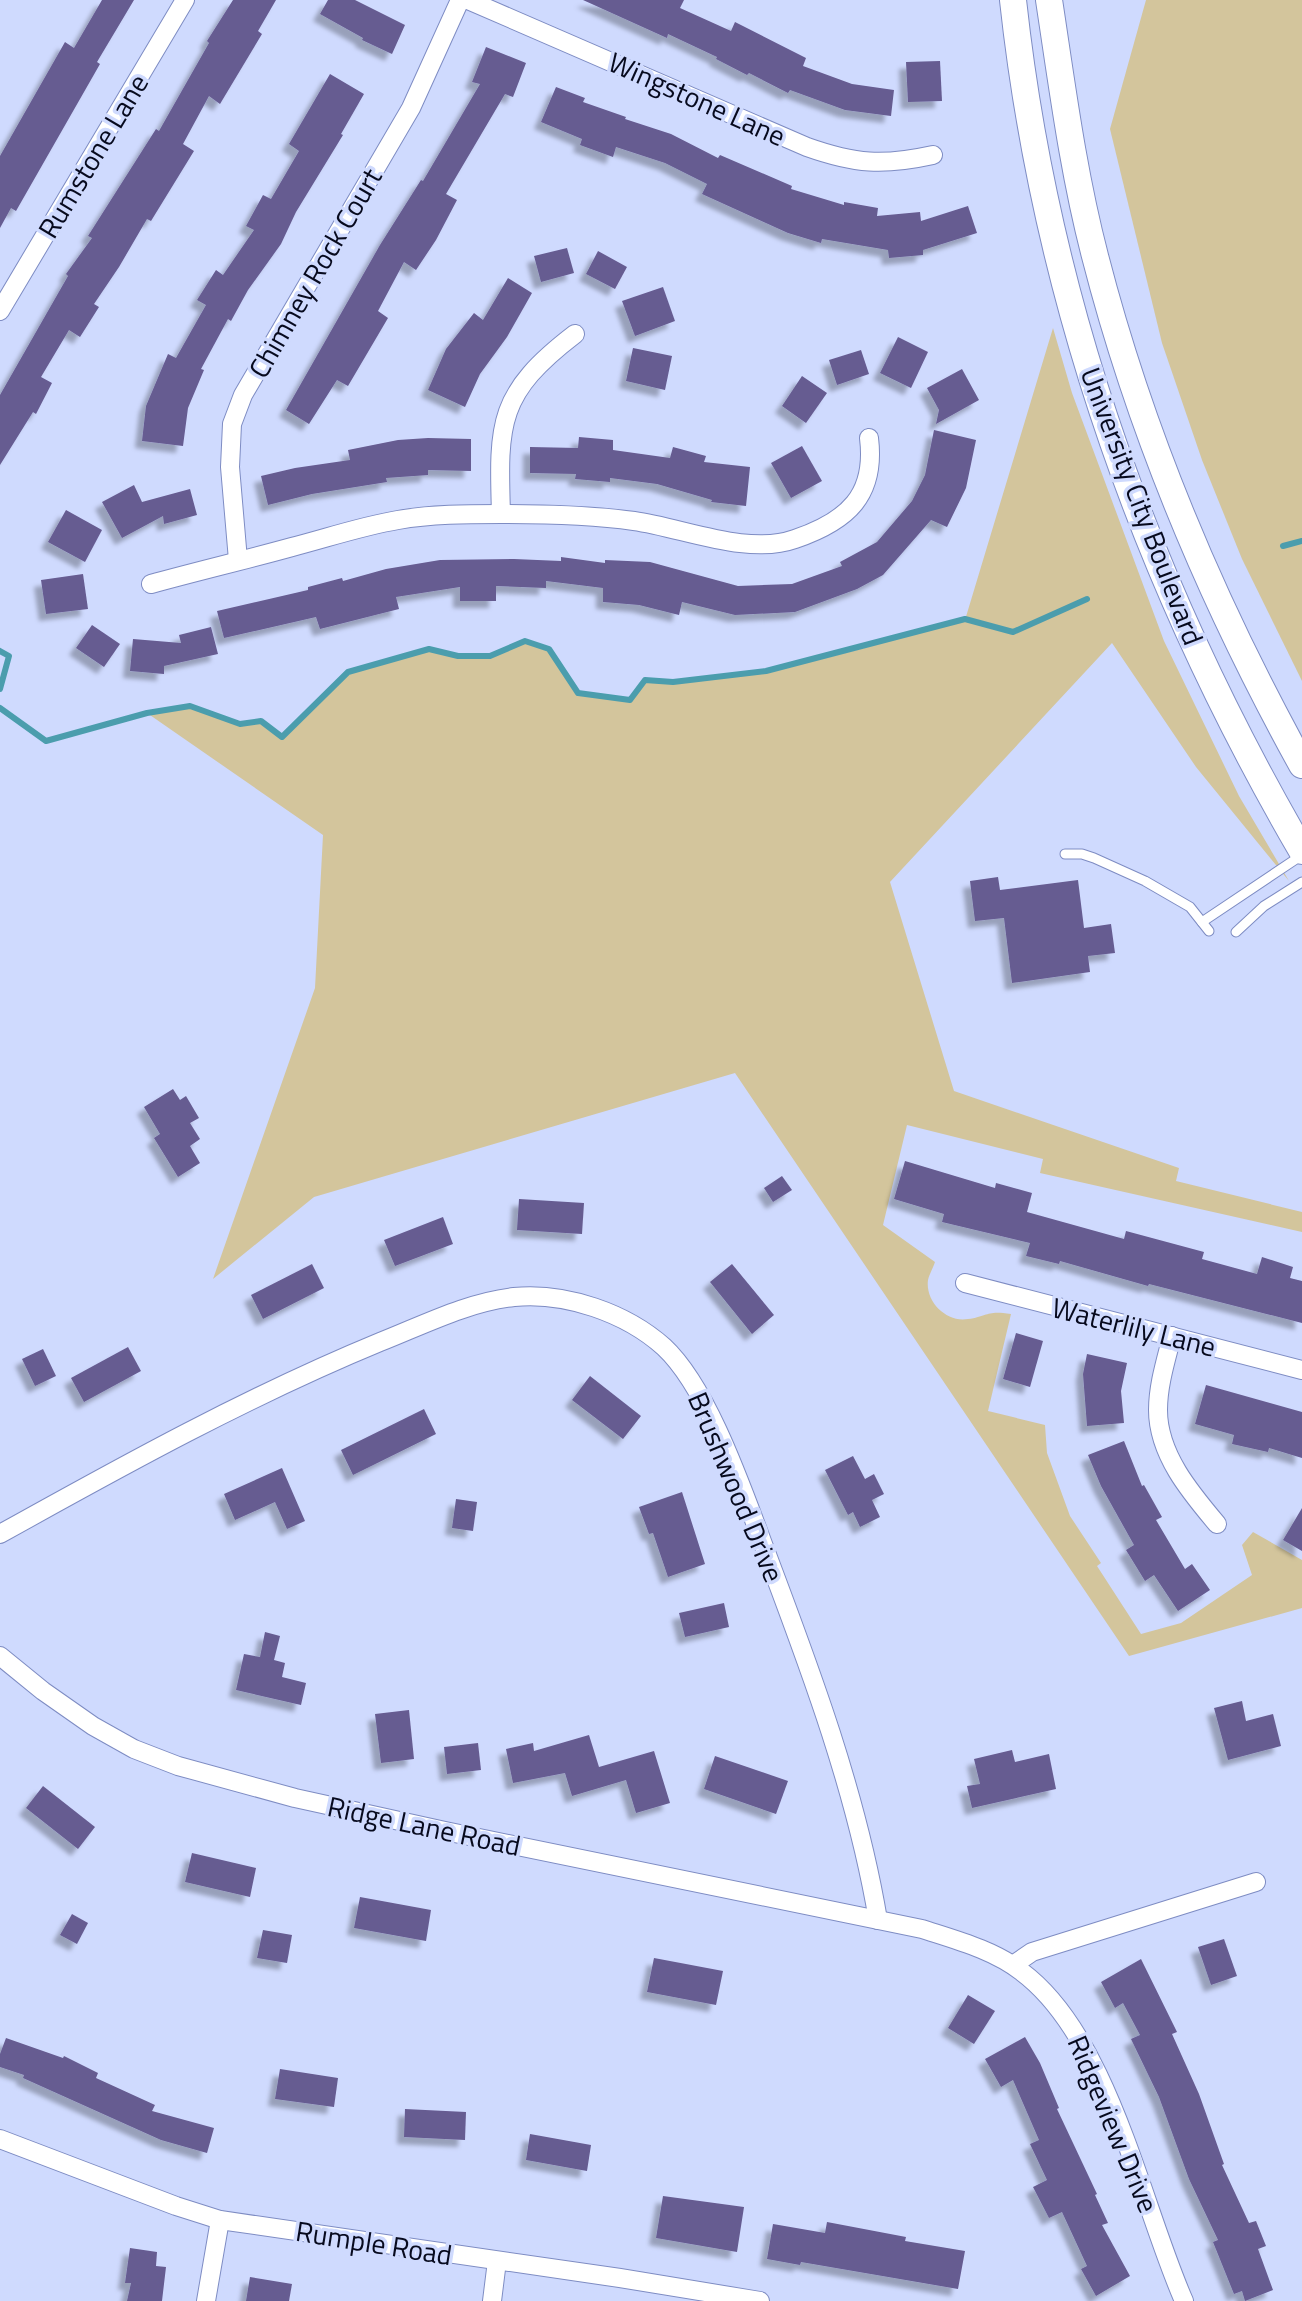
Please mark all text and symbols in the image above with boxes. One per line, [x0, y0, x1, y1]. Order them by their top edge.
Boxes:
street label: Wingstone Lane [602, 40, 793, 157]
street label: Rumstone Lane [26, 65, 159, 246]
street label: Chimney Rock Court [237, 160, 392, 386]
street label: University City Boulevard [1070, 361, 1215, 651]
street label: Waterlily Lane [1048, 1285, 1221, 1368]
street label: Brushwood Drive [677, 1385, 796, 1588]
street label: Ridge Lane Road [324, 1784, 525, 1867]
street label: Ridgeview Drive [1057, 2028, 1170, 2219]
street label: Rumple Road [293, 2209, 455, 2276]

